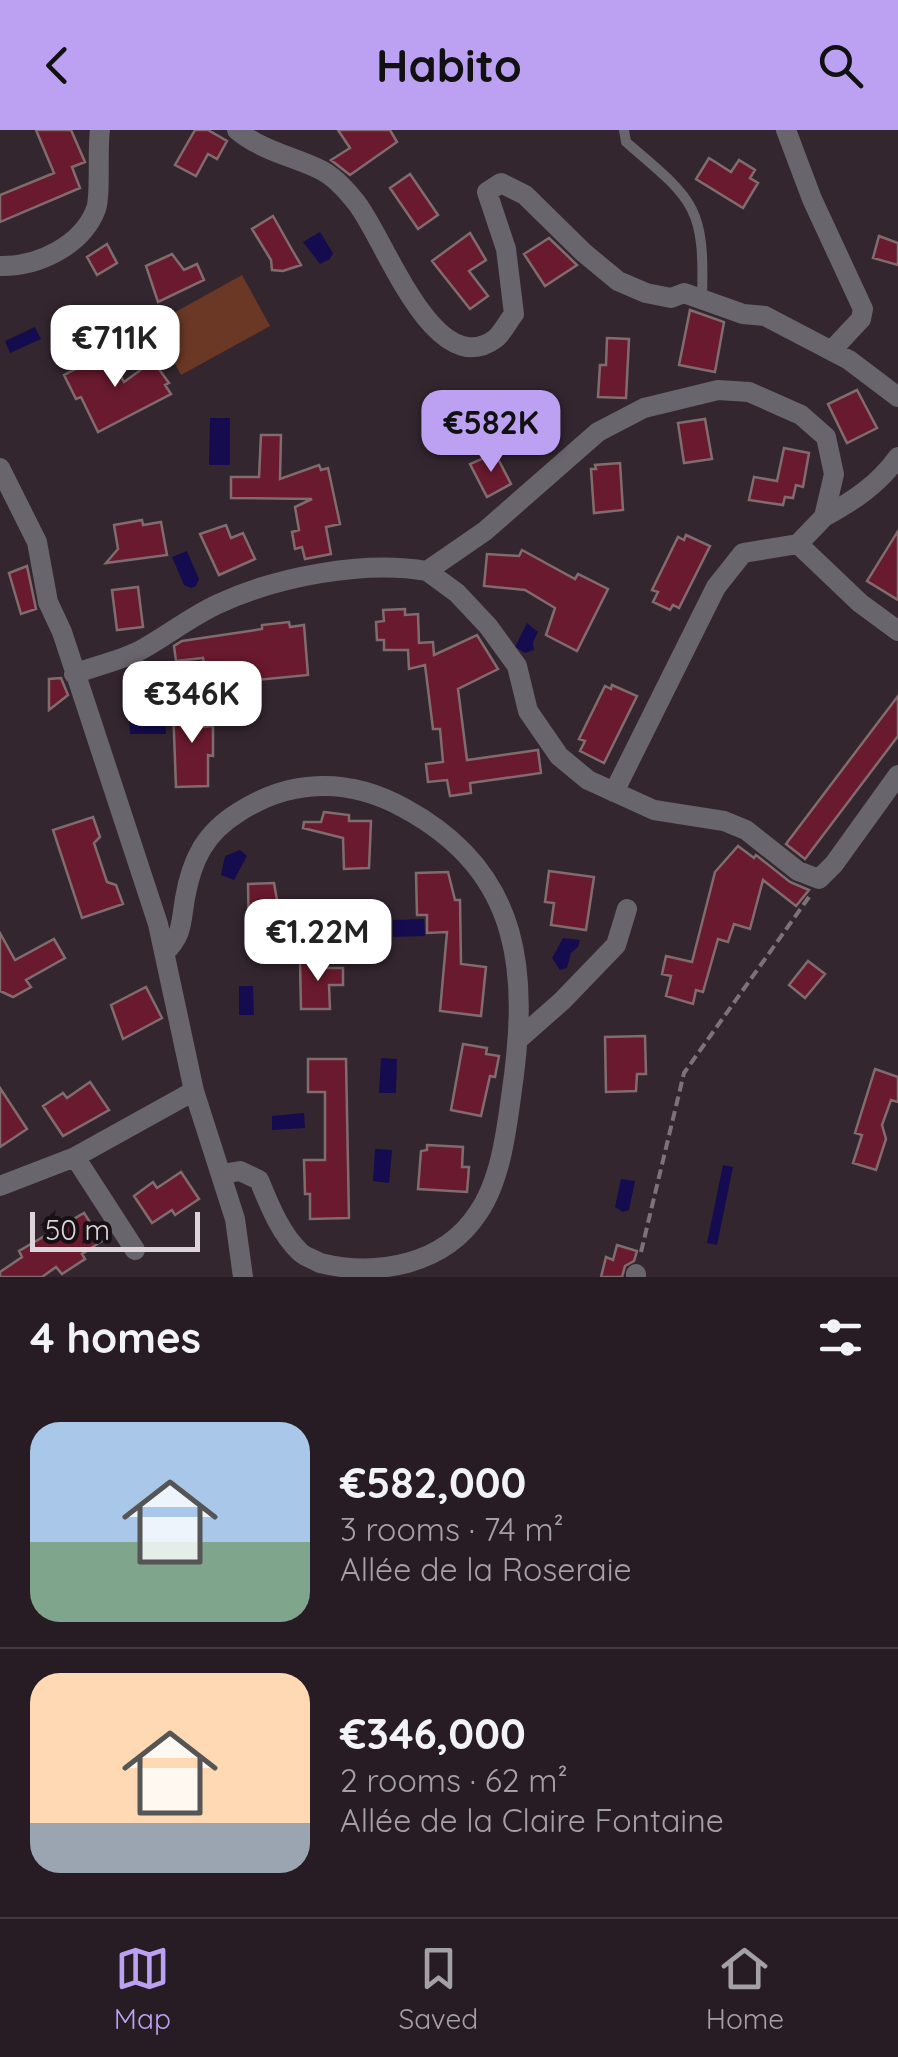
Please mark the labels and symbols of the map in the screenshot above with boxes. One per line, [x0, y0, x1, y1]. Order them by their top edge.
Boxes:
pin: €711K [45, 305, 185, 390]
pin: €582K [421, 390, 561, 475]
pin: €346K [122, 661, 262, 746]
pin: €1.22M [237, 899, 399, 984]
scale bar [30, 1207, 200, 1252]

